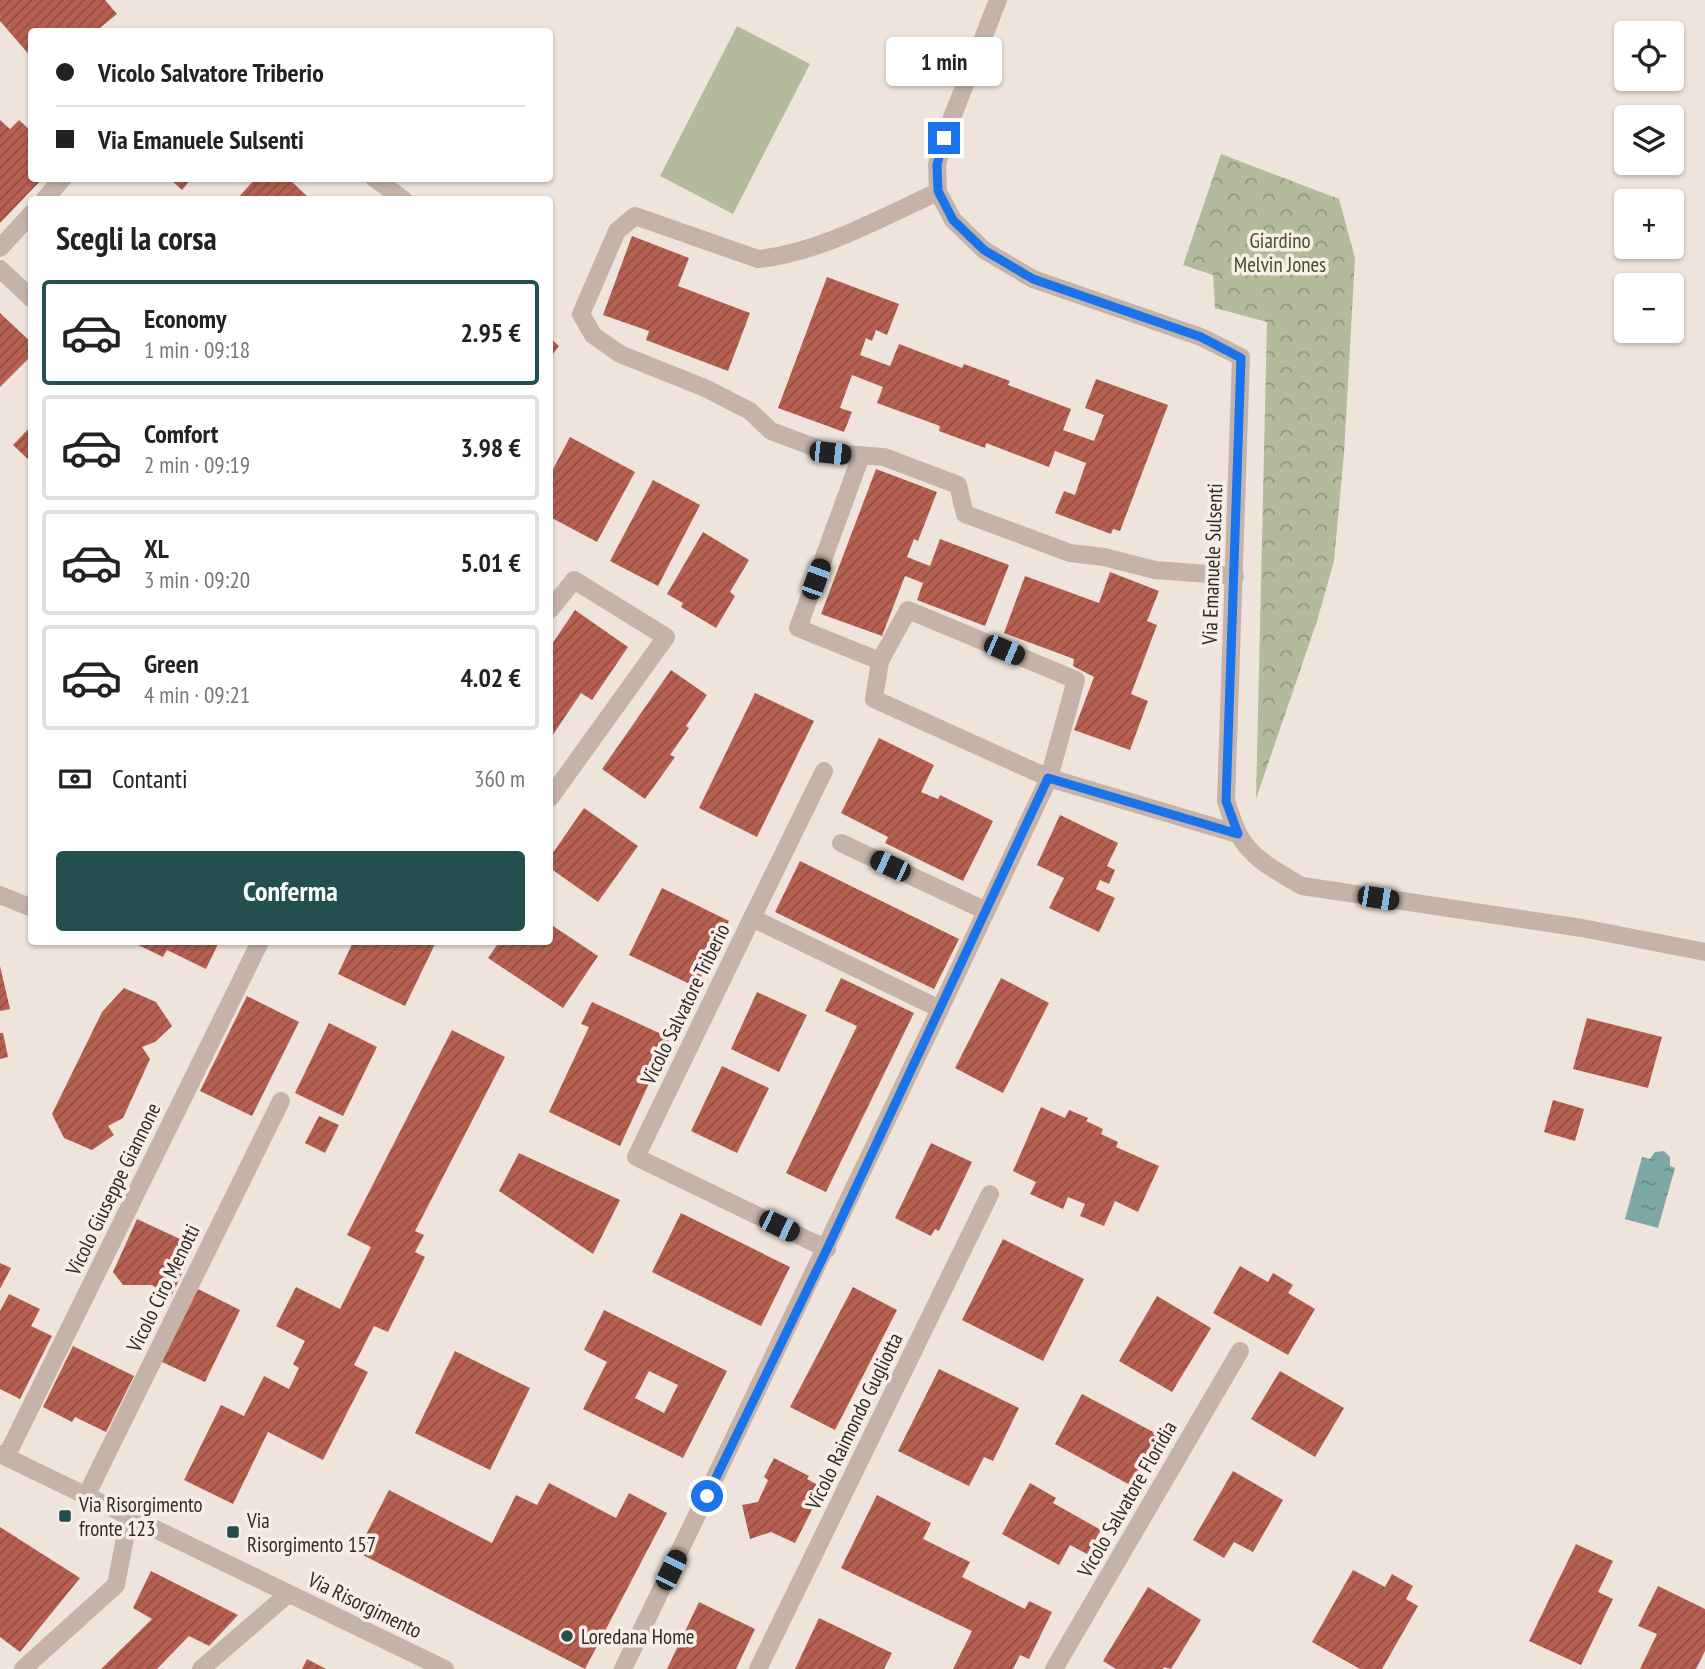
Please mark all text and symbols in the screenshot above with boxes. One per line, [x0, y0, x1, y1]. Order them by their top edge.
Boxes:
map controls [1614, 21, 1684, 343]
button: locate [1614, 21, 1684, 91]
callout: 1 min [886, 37, 1002, 86]
text: 1 min [921, 47, 967, 76]
text: Vicolo Salvatore Triberio [98, 56, 324, 89]
button: layers [1614, 105, 1684, 175]
route end [928, 122, 960, 154]
text: Via Emanuele Sulsenti [98, 123, 304, 156]
button: + [1614, 189, 1684, 259]
text: Scegli la corsa [56, 217, 217, 259]
park label: Giardino Melvin Jones [1234, 227, 1326, 278]
button: − [1614, 273, 1684, 343]
icon: car [60, 301, 123, 364]
text: Economy [144, 302, 226, 335]
text: 2.95 € [460, 316, 521, 349]
text: 1 min · 09:18 [144, 335, 250, 364]
icon: car [60, 416, 123, 479]
text: Comfort [144, 417, 218, 450]
text: 3.98 € [460, 431, 521, 464]
car [809, 440, 852, 466]
text: 2 min · 09:19 [144, 450, 250, 479]
street label: Via Emanuele Sulsenti [1196, 483, 1228, 646]
icon: car [60, 531, 123, 594]
text: XL [144, 532, 169, 565]
text: 5.01 € [460, 546, 521, 579]
car [799, 556, 834, 602]
text: 3 min · 09:20 [144, 565, 250, 594]
car [981, 632, 1028, 668]
icon: car [60, 646, 123, 709]
text: Green [144, 647, 199, 680]
text: 4.02 € [460, 661, 521, 694]
text: 4 min · 09:21 [144, 680, 250, 709]
icon: cash [56, 760, 94, 798]
text: Contanti [112, 762, 188, 795]
text: 360 m [474, 764, 525, 793]
car [867, 848, 914, 884]
button: Conferma [56, 851, 525, 931]
car [1356, 884, 1401, 912]
street label: Vicolo Salvatore Triberio [634, 919, 736, 1090]
street label: Vicolo Giuseppe Giannone [59, 1098, 167, 1281]
car [756, 1207, 803, 1245]
street label: Vicolo Ciro Menotti [120, 1220, 206, 1357]
street label: Vicolo Raimondo Gugliotta [799, 1328, 909, 1515]
street label: Vicolo Salvatore Floridia [1071, 1416, 1183, 1583]
route start [691, 1480, 723, 1512]
place label: Via Risorgimento fronte 123 [78, 1491, 203, 1542]
place label: Via Risorgimento 157 [246, 1507, 376, 1558]
marker: Via Risorgimento fronte 123 [57, 1508, 73, 1524]
marker: Via Risorgimento 157 [225, 1524, 241, 1540]
car [653, 1547, 690, 1593]
street label: Via Risorgimento [303, 1565, 426, 1644]
place label: Loredana Home [581, 1623, 695, 1650]
marker: Loredana Home [559, 1628, 575, 1644]

